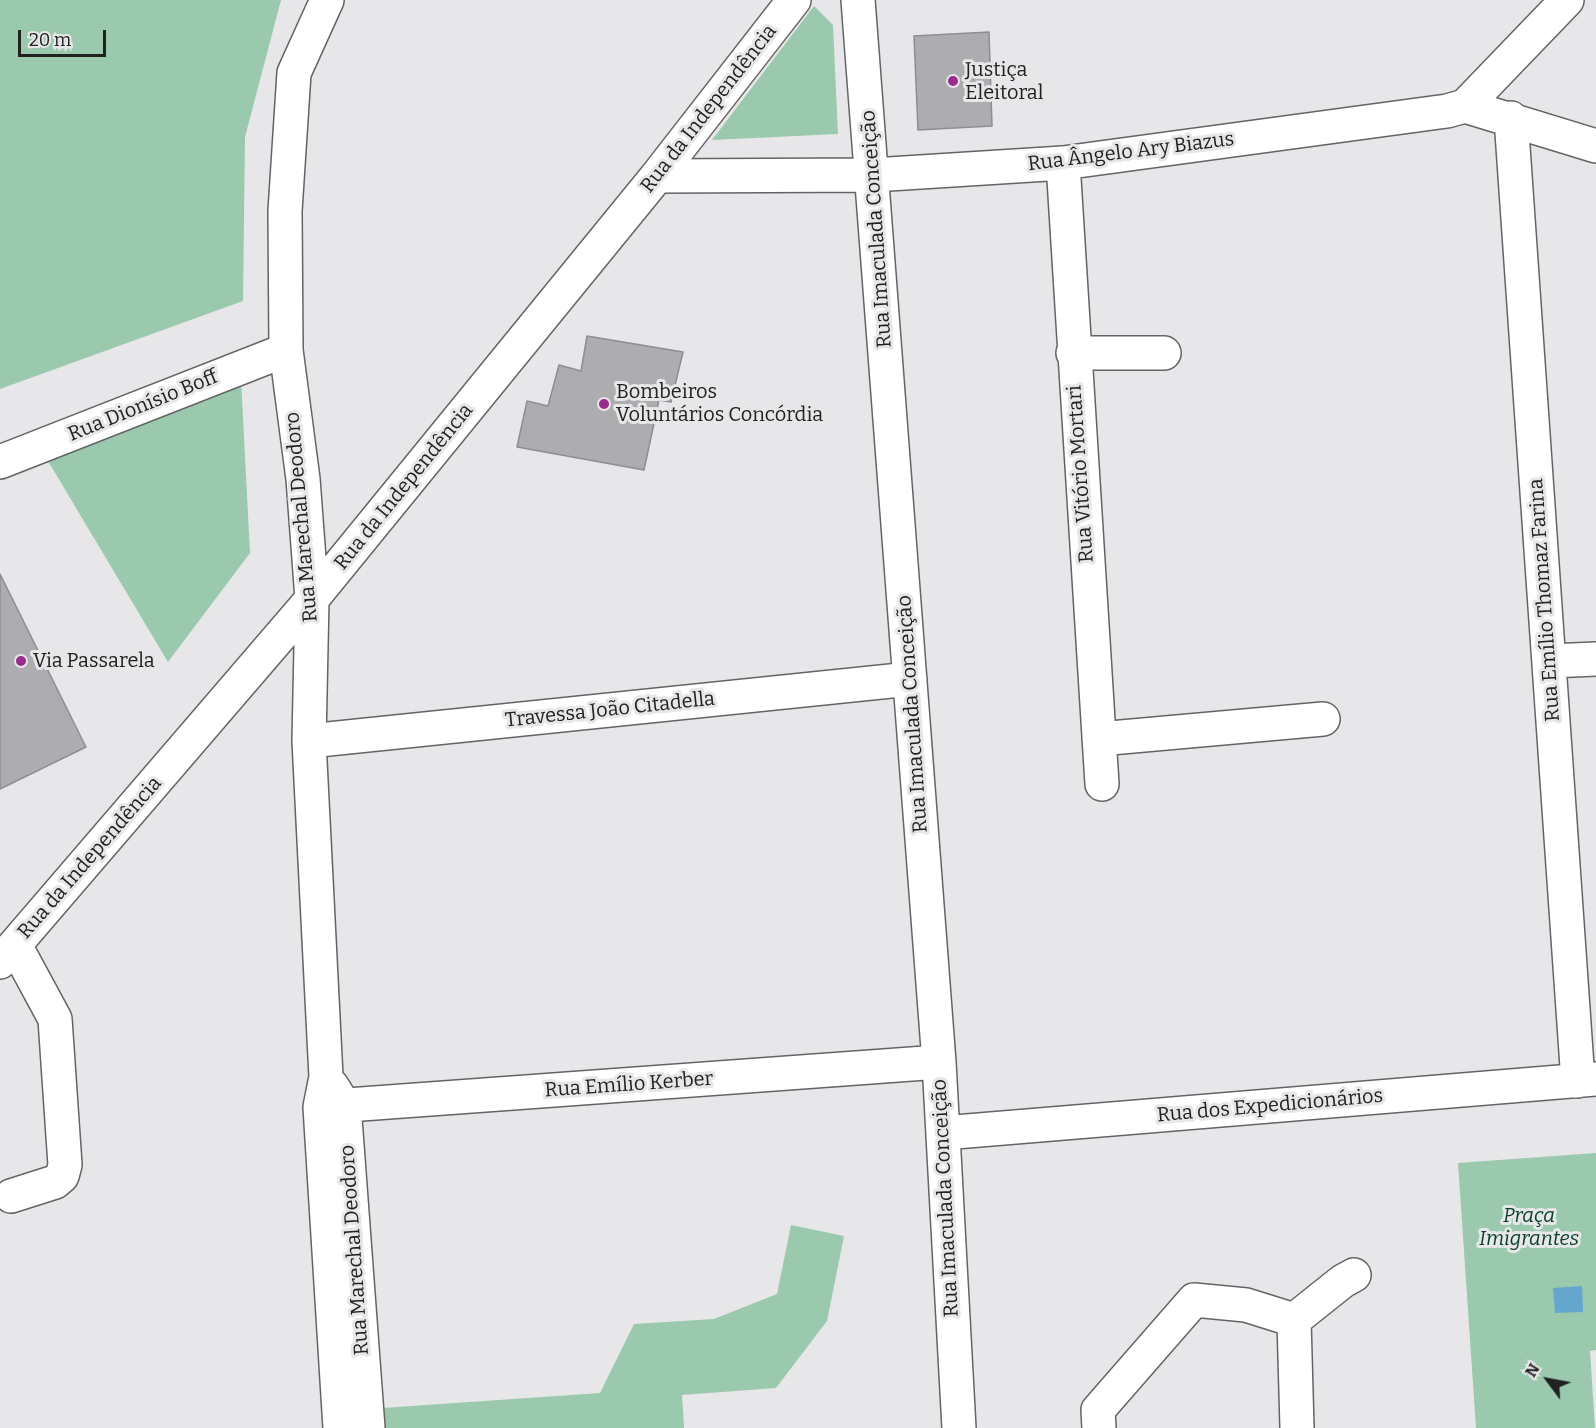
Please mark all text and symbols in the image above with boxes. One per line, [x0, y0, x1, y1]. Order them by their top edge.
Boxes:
scale bar [21, 18, 110, 56]
street label: Rua da Independência [636, 20, 782, 198]
text: 20 m [29, 29, 71, 51]
place label: Justiça Eleitoral [965, 58, 1043, 105]
marker: Justiça Eleitoral [946, 74, 960, 88]
street label: Rua Imaculada Conceição [857, 109, 897, 349]
street label: Rua Ângelo Ary Biazus [1026, 127, 1236, 177]
street label: Rua Dionísio Boff [65, 365, 221, 447]
place label: Bombeiros Voluntários Concórdia [616, 380, 823, 427]
street label: Rua Vitório Mortari [1063, 384, 1099, 564]
marker: Bombeiros Voluntários Concórdia [597, 397, 611, 411]
street label: Rua da Independência [330, 399, 478, 575]
street label: Rua Marechal Deodoro [281, 411, 323, 623]
street label: Rua Emílio Thomaz Farina [1525, 478, 1565, 722]
street label: Rua Imaculada Conceição [893, 594, 933, 834]
place label: Via Passarela [33, 649, 155, 673]
marker: Via Passarela [14, 654, 28, 668]
street label: Travessa João Citadella [504, 687, 716, 733]
street label: Rua da Independência [13, 772, 167, 944]
street label: Rua Emílio Kerber [544, 1067, 714, 1103]
street label: Rua Imaculada Conceição [928, 1078, 964, 1318]
street label: Rua dos Expedicionários [1156, 1084, 1384, 1128]
street label: Rua Marechal Deodoro [336, 1144, 374, 1356]
park label: Praça Imigrantes [1479, 1204, 1579, 1251]
north arrow [1518, 1350, 1578, 1410]
text: N [1521, 1360, 1544, 1380]

